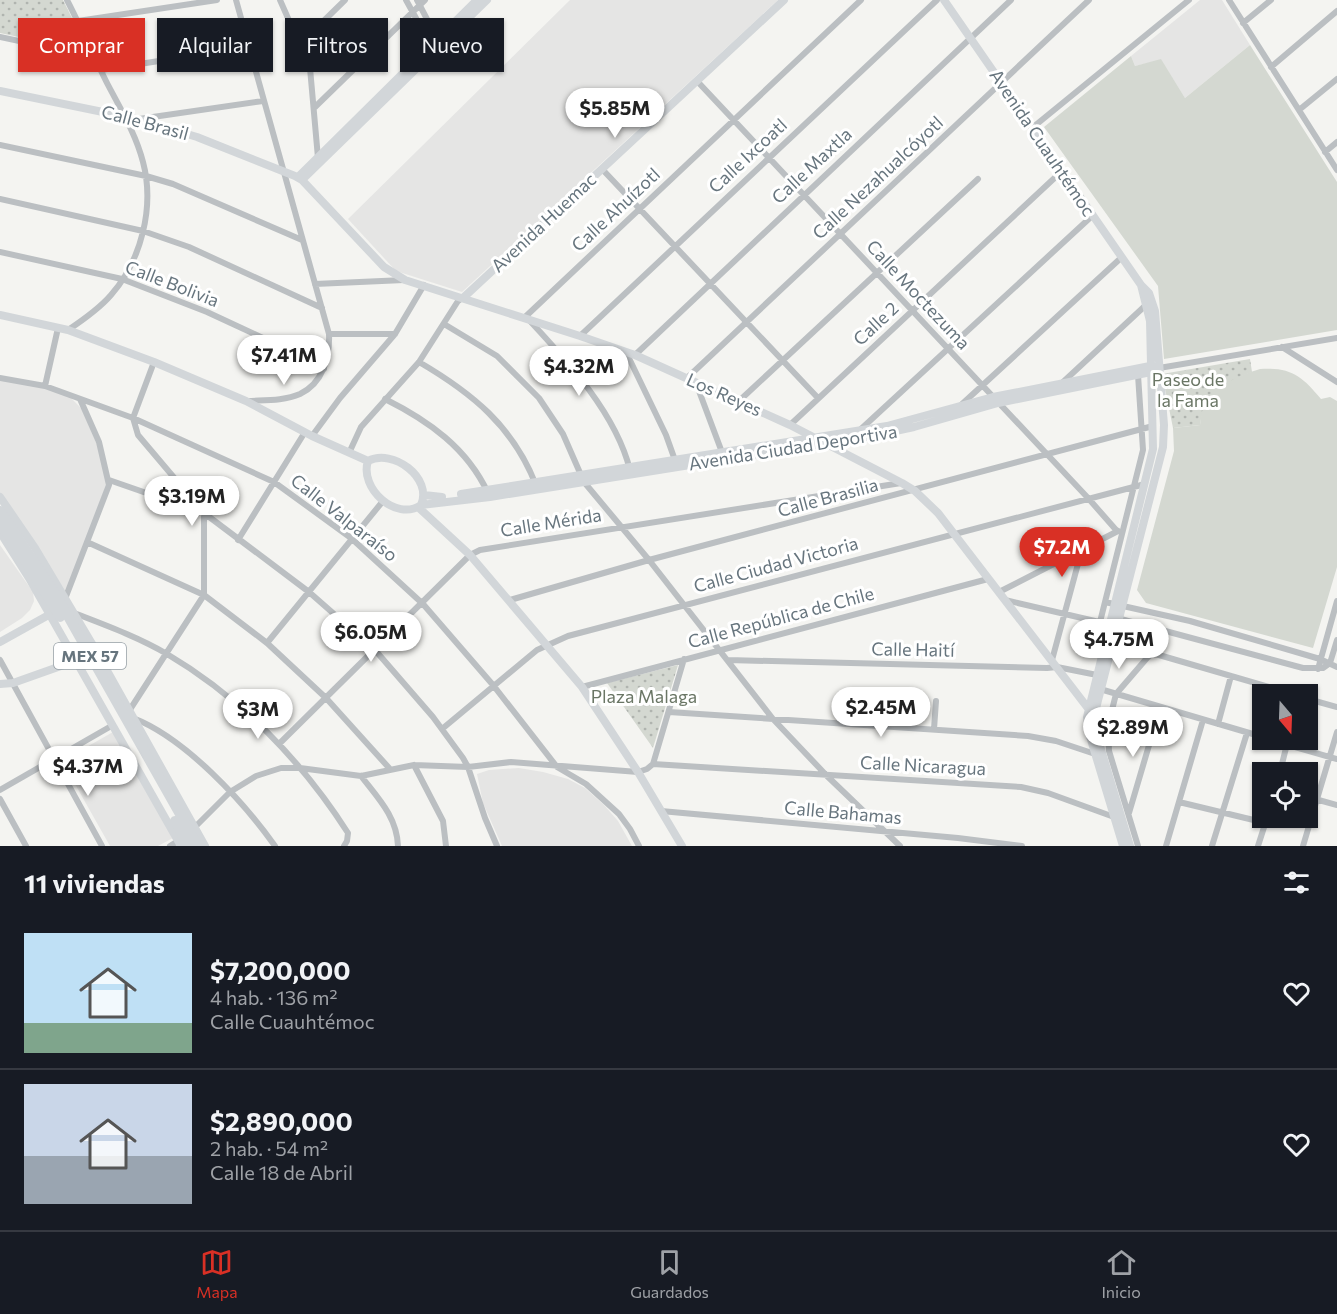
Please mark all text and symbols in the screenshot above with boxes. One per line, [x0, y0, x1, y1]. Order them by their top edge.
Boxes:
chip: Comprar [18, 18, 145, 72]
chip: Alquilar [157, 18, 273, 72]
chip: Filtros [285, 18, 388, 72]
chip: Nuevo [400, 18, 504, 72]
street label: Avenida Cuauhtémoc [985, 65, 1100, 220]
pin: $5.85M [566, 88, 664, 139]
text: $5.85M [579, 95, 651, 119]
street label: Calle Brasil [99, 100, 191, 144]
street label: Calle Nezahualcóyotl [807, 111, 947, 243]
street label: Calle Ixcoatl [704, 113, 791, 197]
street label: Calle Maxtla [767, 123, 856, 208]
street label: Calle Ahuízotl [567, 163, 664, 256]
street label: Avenida Huemac [486, 168, 600, 276]
street label: Calle Moctezuma [862, 235, 975, 354]
street label: Calle Bolivia [122, 255, 222, 311]
street label: Calle 2 [848, 297, 903, 350]
pin: $7.41M [235, 335, 333, 386]
text: $7.41M [251, 342, 317, 366]
pin: $4.32M [530, 346, 628, 397]
text: $4.32M [543, 353, 615, 377]
street label: Los Reyes [683, 368, 765, 420]
park label: Paseo de la Fama [1152, 368, 1224, 411]
street label: Avenida Ciudad Deportiva [687, 420, 899, 474]
street label: Calle Valparaíso [287, 469, 402, 566]
street label: Calle Brasilia [775, 473, 880, 521]
pin: $3.19M [143, 476, 241, 527]
text: $3.19M [158, 483, 226, 507]
street label: Calle Mérida [499, 503, 603, 541]
pin: $7.2M [1020, 527, 1104, 578]
street label: Calle Ciudad Victoria [691, 531, 861, 597]
text: $7.2M [1034, 534, 1090, 558]
street label: Calle República de Chile [685, 582, 876, 652]
pin: $6.05M [322, 612, 420, 663]
text: $6.05M [335, 619, 407, 643]
pin: $4.75M [1070, 619, 1168, 670]
text: $4.75M [1084, 626, 1154, 650]
street label: Calle Haití [871, 637, 956, 661]
road number: MEX 57 [54, 643, 126, 669]
north arrow [1252, 684, 1318, 750]
map controls [1252, 684, 1318, 828]
park label: Plaza Malaga [591, 685, 697, 707]
pin: $2.45M [832, 687, 930, 738]
pin: $3M [229, 689, 287, 740]
text: $2.45M [845, 694, 917, 718]
text: $3M [237, 696, 279, 720]
pin: $2.89M [1084, 707, 1182, 758]
text: $2.89M [1097, 714, 1169, 738]
pin: $4.37M [39, 746, 137, 797]
street label: Calle Nicaragua [860, 751, 987, 779]
text: $4.37M [53, 753, 123, 777]
button: locate [1252, 762, 1318, 828]
street label: Calle Bahamas [783, 796, 903, 828]
icon: filters [1280, 866, 1313, 899]
text: 11 viviendas [24, 867, 165, 898]
text: $7,200,000 [210, 954, 350, 985]
icon: home [72, 957, 144, 1029]
icon: heart [1280, 977, 1313, 1010]
text: 4 hab. · 136 m² [210, 985, 338, 1009]
text: Calle Cuauhtémoc [210, 1009, 375, 1033]
text: $2,890,000 [210, 1105, 353, 1136]
icon: home [72, 1108, 144, 1180]
icon: heart [1280, 1128, 1313, 1161]
text: 2 hab. · 54 m² [210, 1136, 328, 1160]
text: Calle 18 de Abril [210, 1160, 353, 1184]
tab: Mapa [196, 1246, 238, 1301]
tab: Guardados [630, 1246, 709, 1301]
tab: Inicio [1101, 1246, 1141, 1301]

